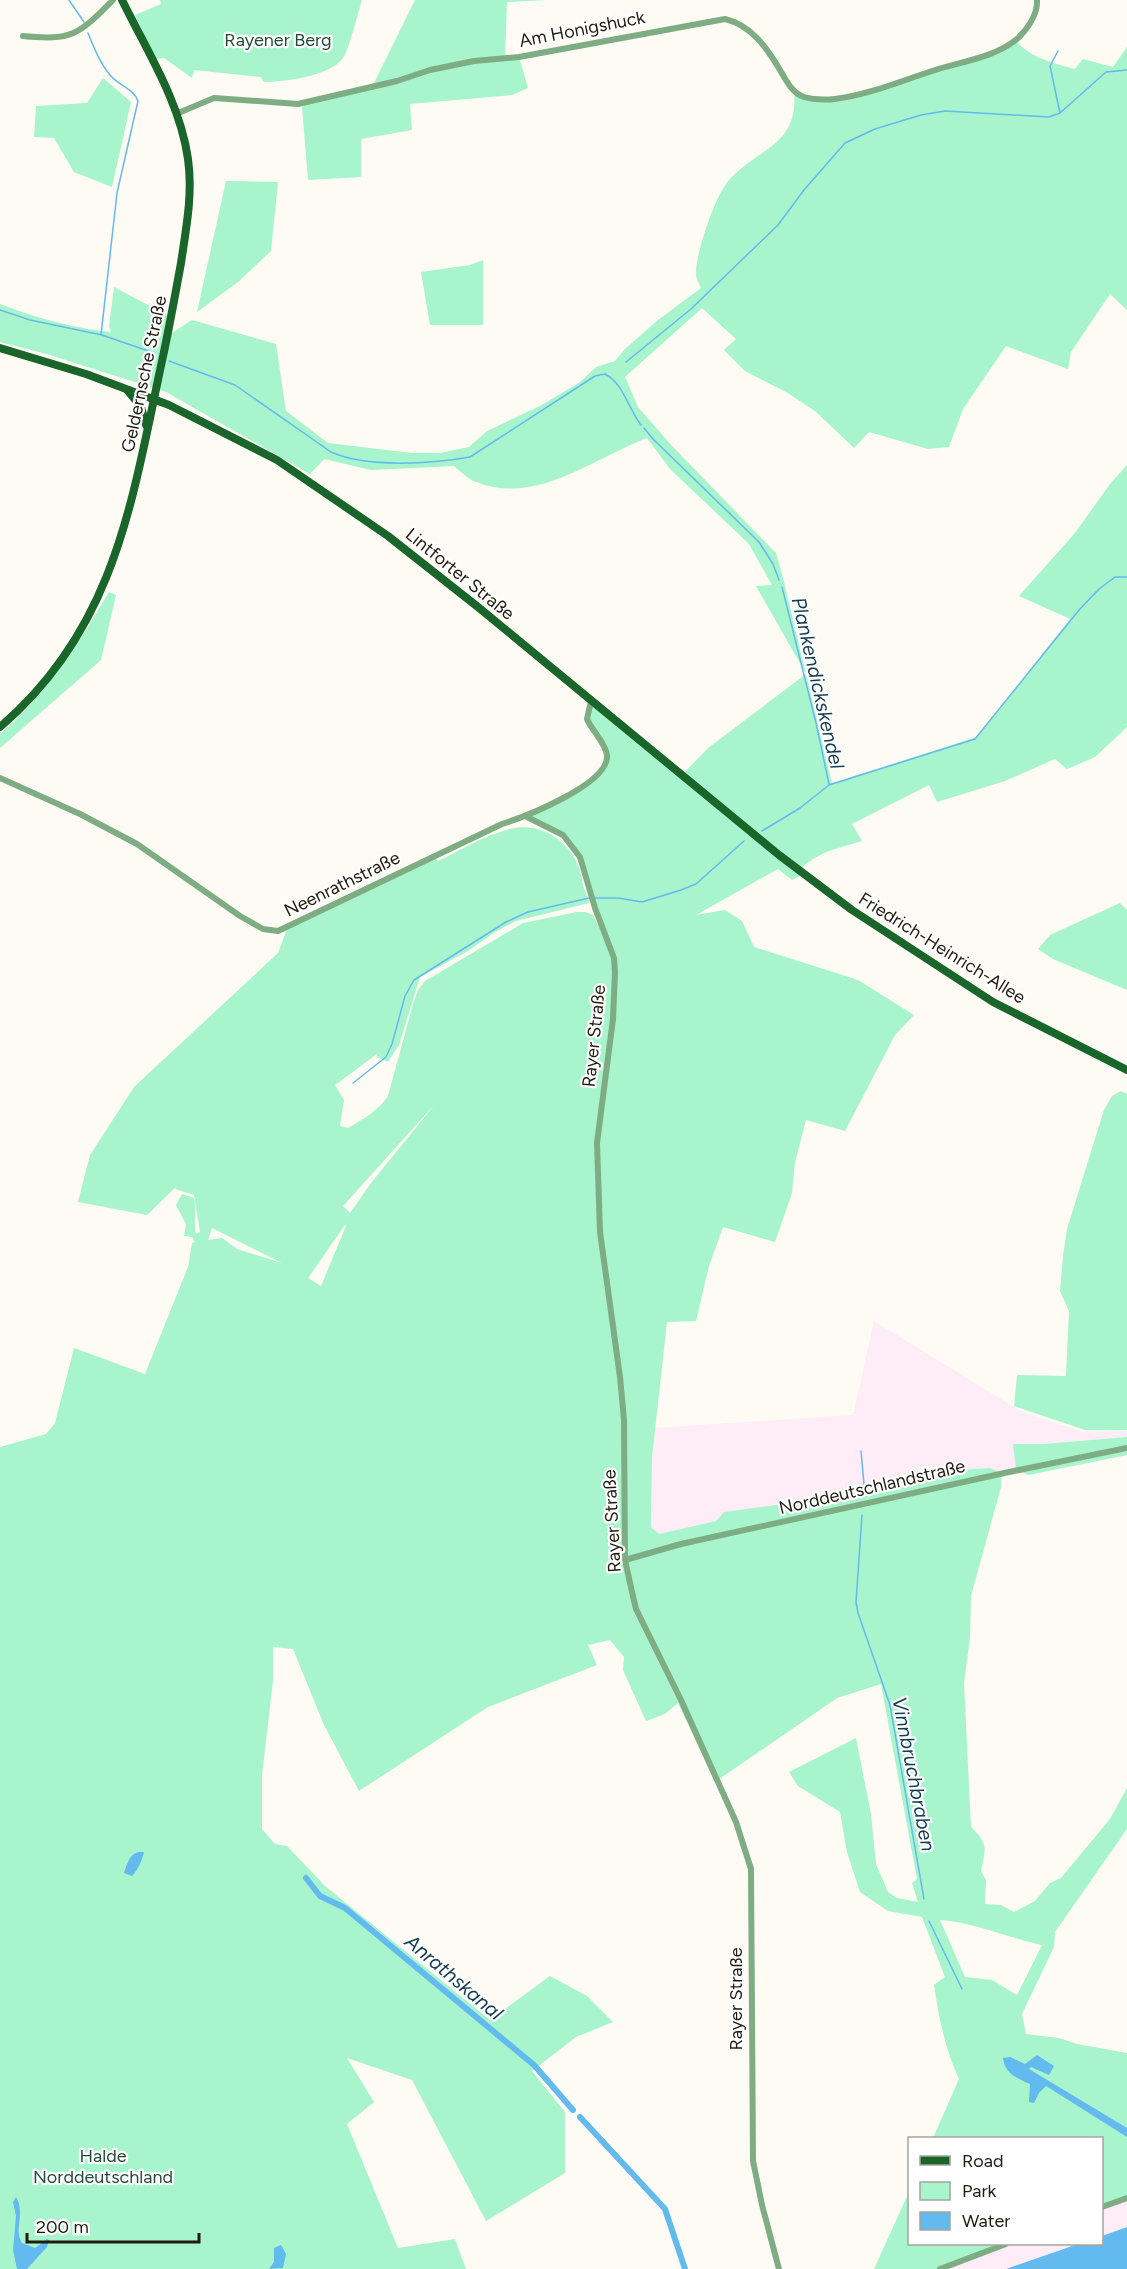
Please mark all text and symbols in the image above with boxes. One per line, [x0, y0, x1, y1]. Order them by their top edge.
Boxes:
street label: Am Honigshuck [517, 6, 647, 52]
park label: Rayener Berg [224, 29, 332, 51]
street label: Geldernsche Straße [117, 294, 171, 454]
street label: Lintforter Straße [401, 523, 519, 625]
water label: Plankendickskendel [787, 595, 850, 772]
street label: Neenrathstraße [280, 846, 404, 922]
street label: Friedrich-Heinrich-Allee [854, 888, 1030, 1008]
street label: Rayer Straße [578, 983, 610, 1088]
street label: Norddeutschlandstraße [777, 1455, 967, 1519]
street label: Rayer Straße [598, 1469, 626, 1573]
water label: Vinnbruchbraben [887, 1695, 941, 1853]
water label: Anrathskanal [399, 1929, 508, 2025]
street label: Rayer Straße [725, 1947, 747, 2051]
legend [908, 2137, 1103, 2245]
park label: Halde Norddeutschland [33, 2145, 173, 2188]
text: Road [962, 2150, 1003, 2172]
text: Park [962, 2180, 997, 2202]
scale bar [27, 2206, 200, 2244]
text: Water [962, 2210, 1010, 2232]
text: 200 m [36, 2216, 89, 2238]

